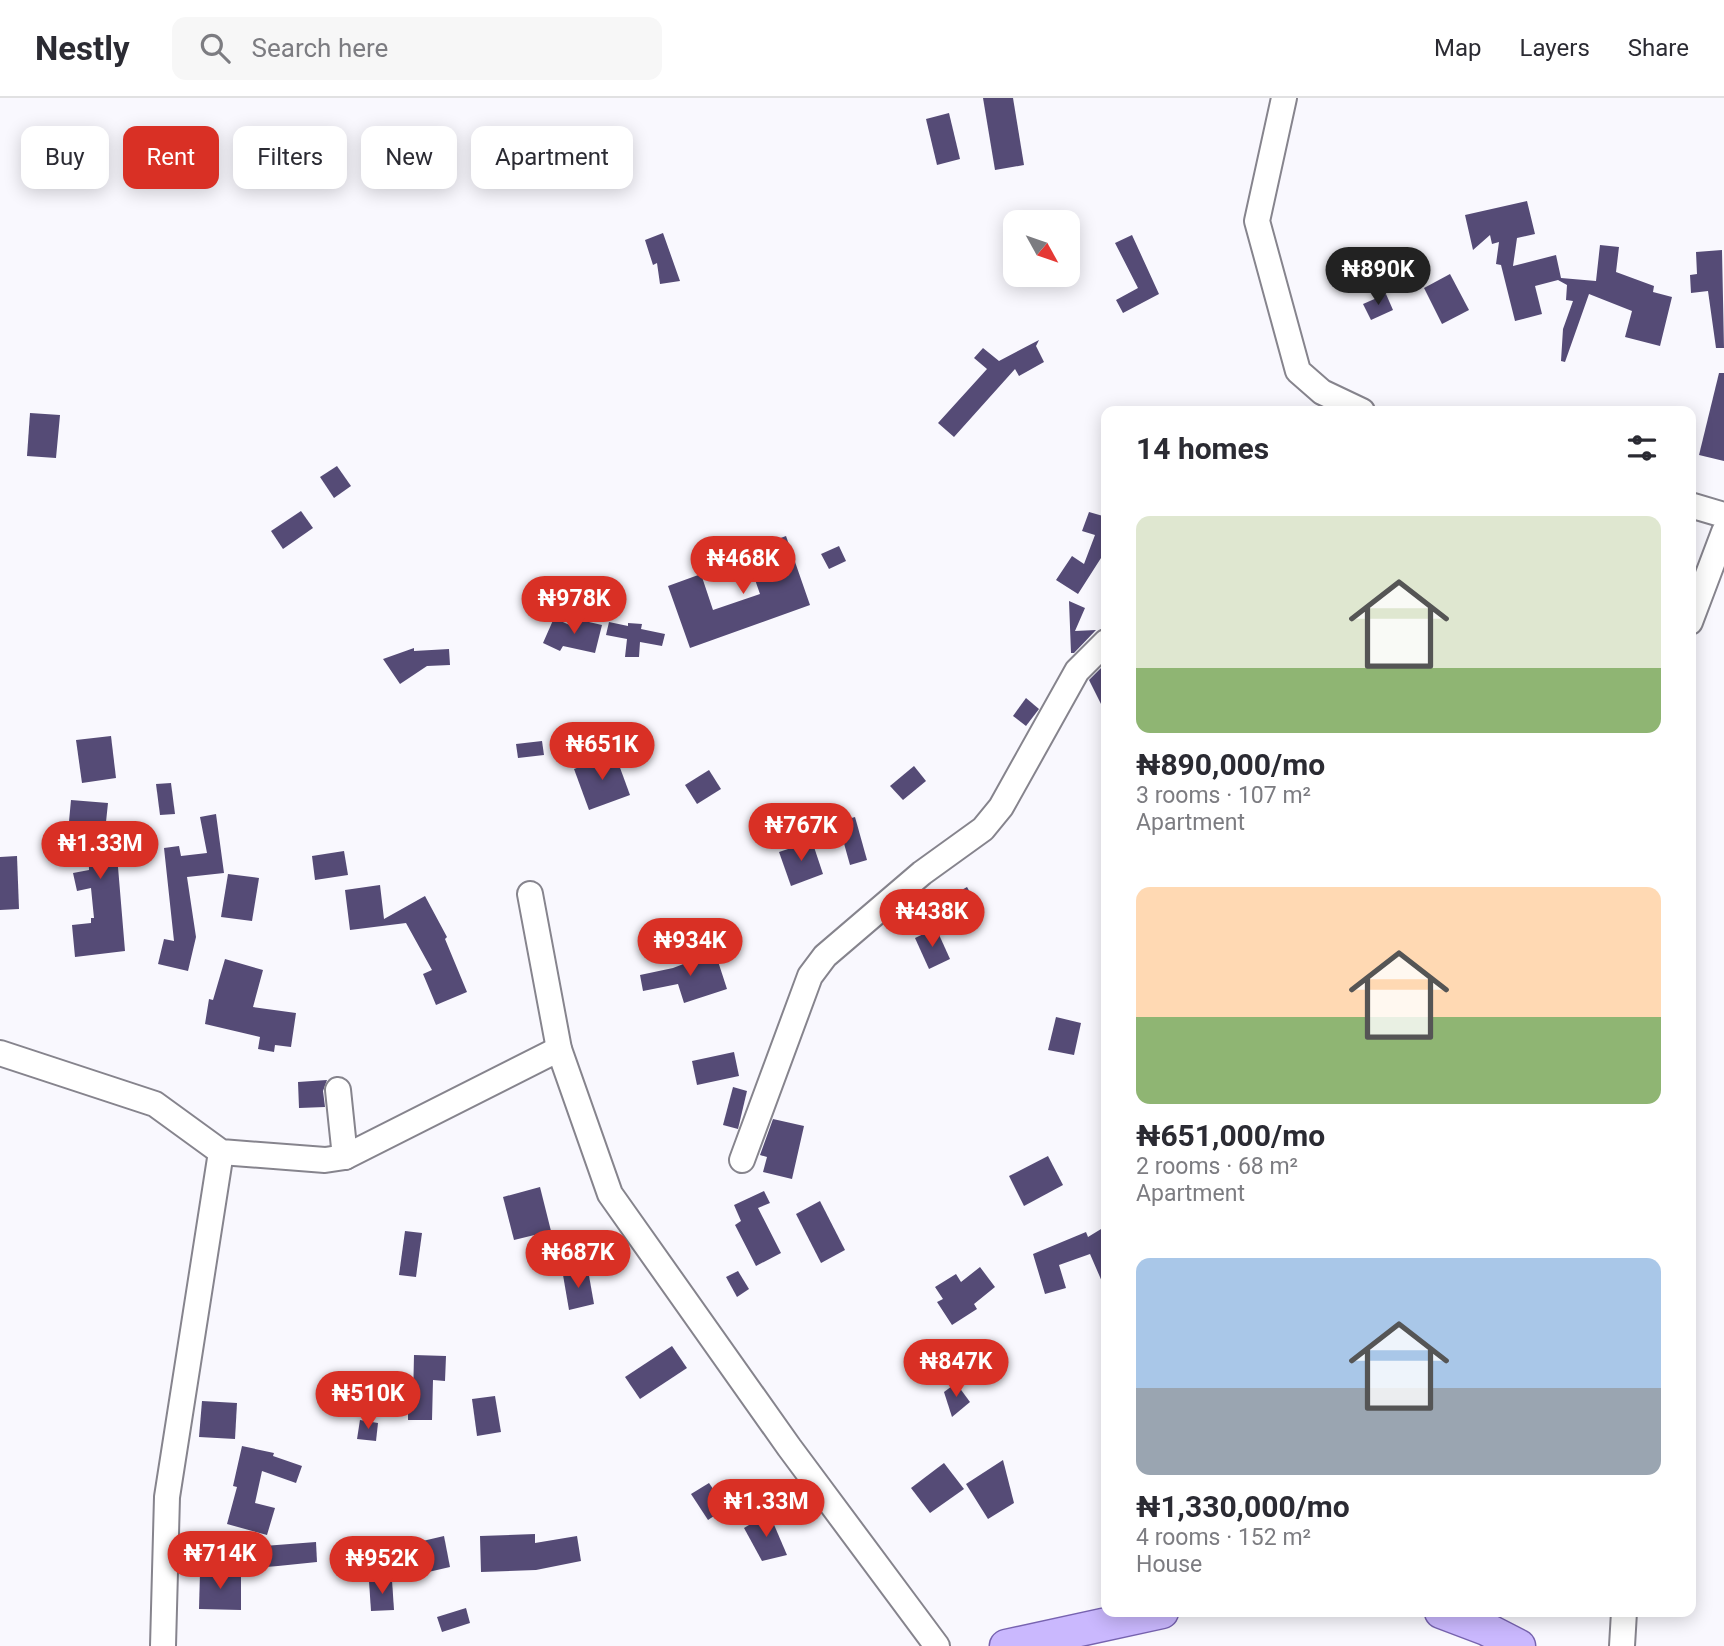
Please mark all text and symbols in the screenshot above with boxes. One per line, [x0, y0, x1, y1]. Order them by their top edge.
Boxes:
search box [172, 17, 662, 80]
text: Nestly [35, 29, 130, 68]
icon: search [196, 29, 234, 67]
text: Search here [252, 33, 388, 63]
text: Map [1434, 34, 1482, 62]
text: Layers [1520, 34, 1590, 62]
text: Share [1628, 34, 1689, 62]
chip: Buy [21, 126, 109, 189]
chip: Rent [123, 126, 219, 189]
chip: Filters [233, 126, 347, 189]
chip: New [361, 126, 457, 189]
chip: Apartment [471, 126, 633, 189]
north arrow [1003, 210, 1080, 287]
map controls [1003, 210, 1080, 287]
pin: ₦890K [1329, 248, 1427, 307]
text: ₦890K [1342, 256, 1414, 283]
icon: filters [1623, 429, 1661, 467]
text: 14 homes [1136, 431, 1269, 466]
pin: ₦468K [694, 536, 792, 596]
text: ₦468K [707, 545, 779, 572]
icon: home [1336, 561, 1462, 687]
pin: ₦978K [525, 576, 623, 636]
text: ₦978K [538, 585, 610, 612]
pin: ₦651K [553, 722, 651, 782]
text: ₦651K [566, 731, 638, 758]
text: ₦890,000/mo [1136, 747, 1325, 782]
text: 3 rooms · 107 m² [1136, 782, 1311, 809]
pin: ₦767K [752, 804, 850, 863]
text: Apartment [1136, 809, 1245, 836]
text: ₦767K [765, 812, 837, 839]
pin: ₦1.33M [43, 822, 157, 881]
text: ₦1.33M [57, 830, 143, 857]
pin: ₦438K [883, 890, 981, 949]
text: ₦438K [896, 898, 968, 925]
pin: ₦934K [641, 918, 739, 978]
text: ₦934K [654, 927, 726, 954]
icon: home [1336, 932, 1462, 1058]
text: ₦651,000/mo [1136, 1118, 1325, 1153]
text: 2 rooms · 68 m² [1136, 1153, 1298, 1180]
text: Apartment [1136, 1180, 1245, 1207]
pin: ₦687K [529, 1230, 627, 1290]
text: ₦687K [542, 1239, 614, 1266]
icon: home [1336, 1303, 1462, 1429]
pin: ₦847K [907, 1340, 1005, 1399]
text: ₦847K [920, 1348, 992, 1375]
pin: ₦510K [319, 1372, 417, 1431]
text: ₦510K [332, 1380, 404, 1407]
pin: ₦1.33M [709, 1480, 823, 1539]
text: ₦1.33M [723, 1488, 809, 1515]
text: ₦1,330,000/mo [1136, 1489, 1350, 1524]
text: 4 rooms · 152 m² [1136, 1524, 1311, 1551]
pin: ₦714K [171, 1532, 269, 1591]
pin: ₦952K [333, 1536, 431, 1596]
text: ₦714K [184, 1540, 256, 1567]
text: ₦952K [346, 1545, 418, 1572]
text: House [1136, 1551, 1202, 1578]

